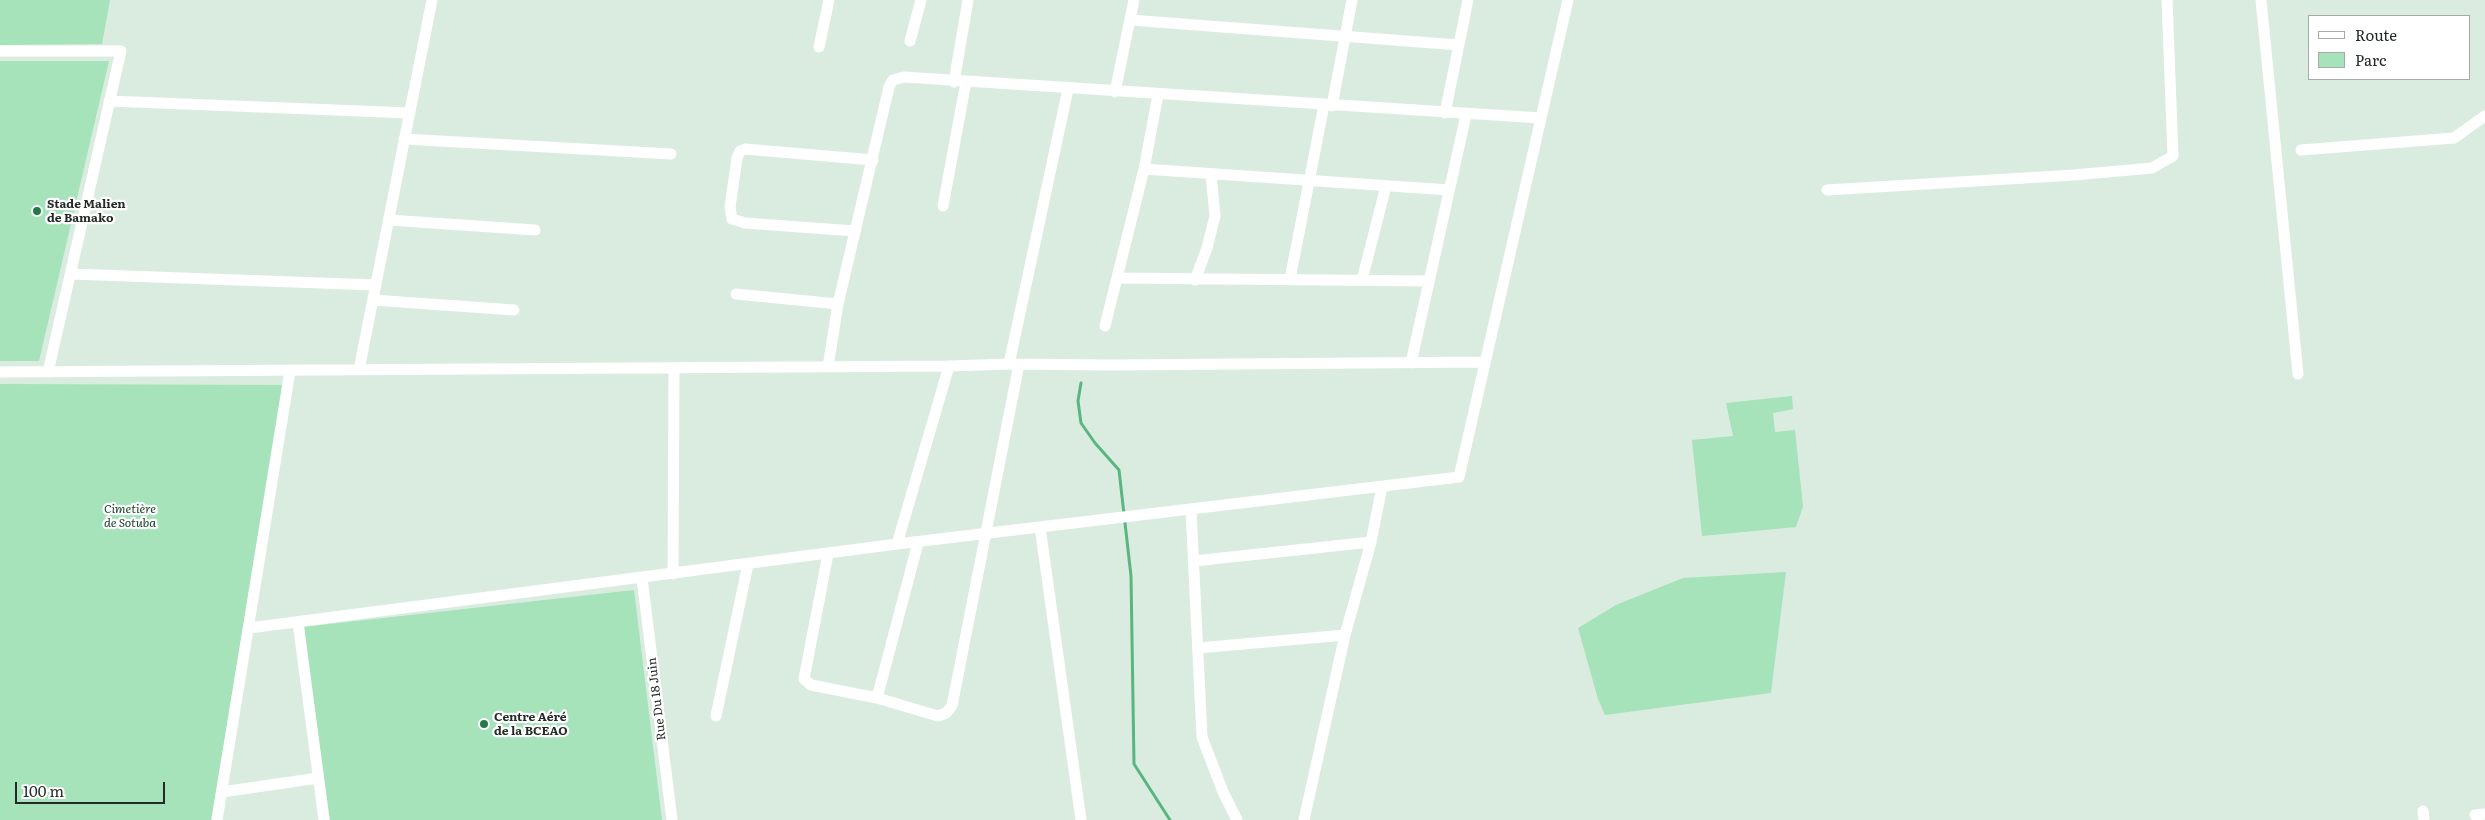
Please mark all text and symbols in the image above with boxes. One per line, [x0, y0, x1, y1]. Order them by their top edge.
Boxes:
legend [2308, 15, 2470, 80]
text: Route [2355, 23, 2397, 46]
text: Parc [2355, 48, 2386, 71]
place label: Stade Malien de Bamako [47, 197, 126, 225]
marker: Stade Malien de Bamako [31, 205, 43, 217]
park label: Cimetière de Sotuba [104, 502, 156, 530]
street label: Rue Du 18 Juin [645, 657, 669, 741]
place label: Centre Aéré de la BCEAO [494, 710, 568, 738]
marker: Centre Aéré de la BCEAO [478, 718, 490, 730]
scale bar [18, 772, 168, 804]
text: 100 m [23, 779, 64, 802]

